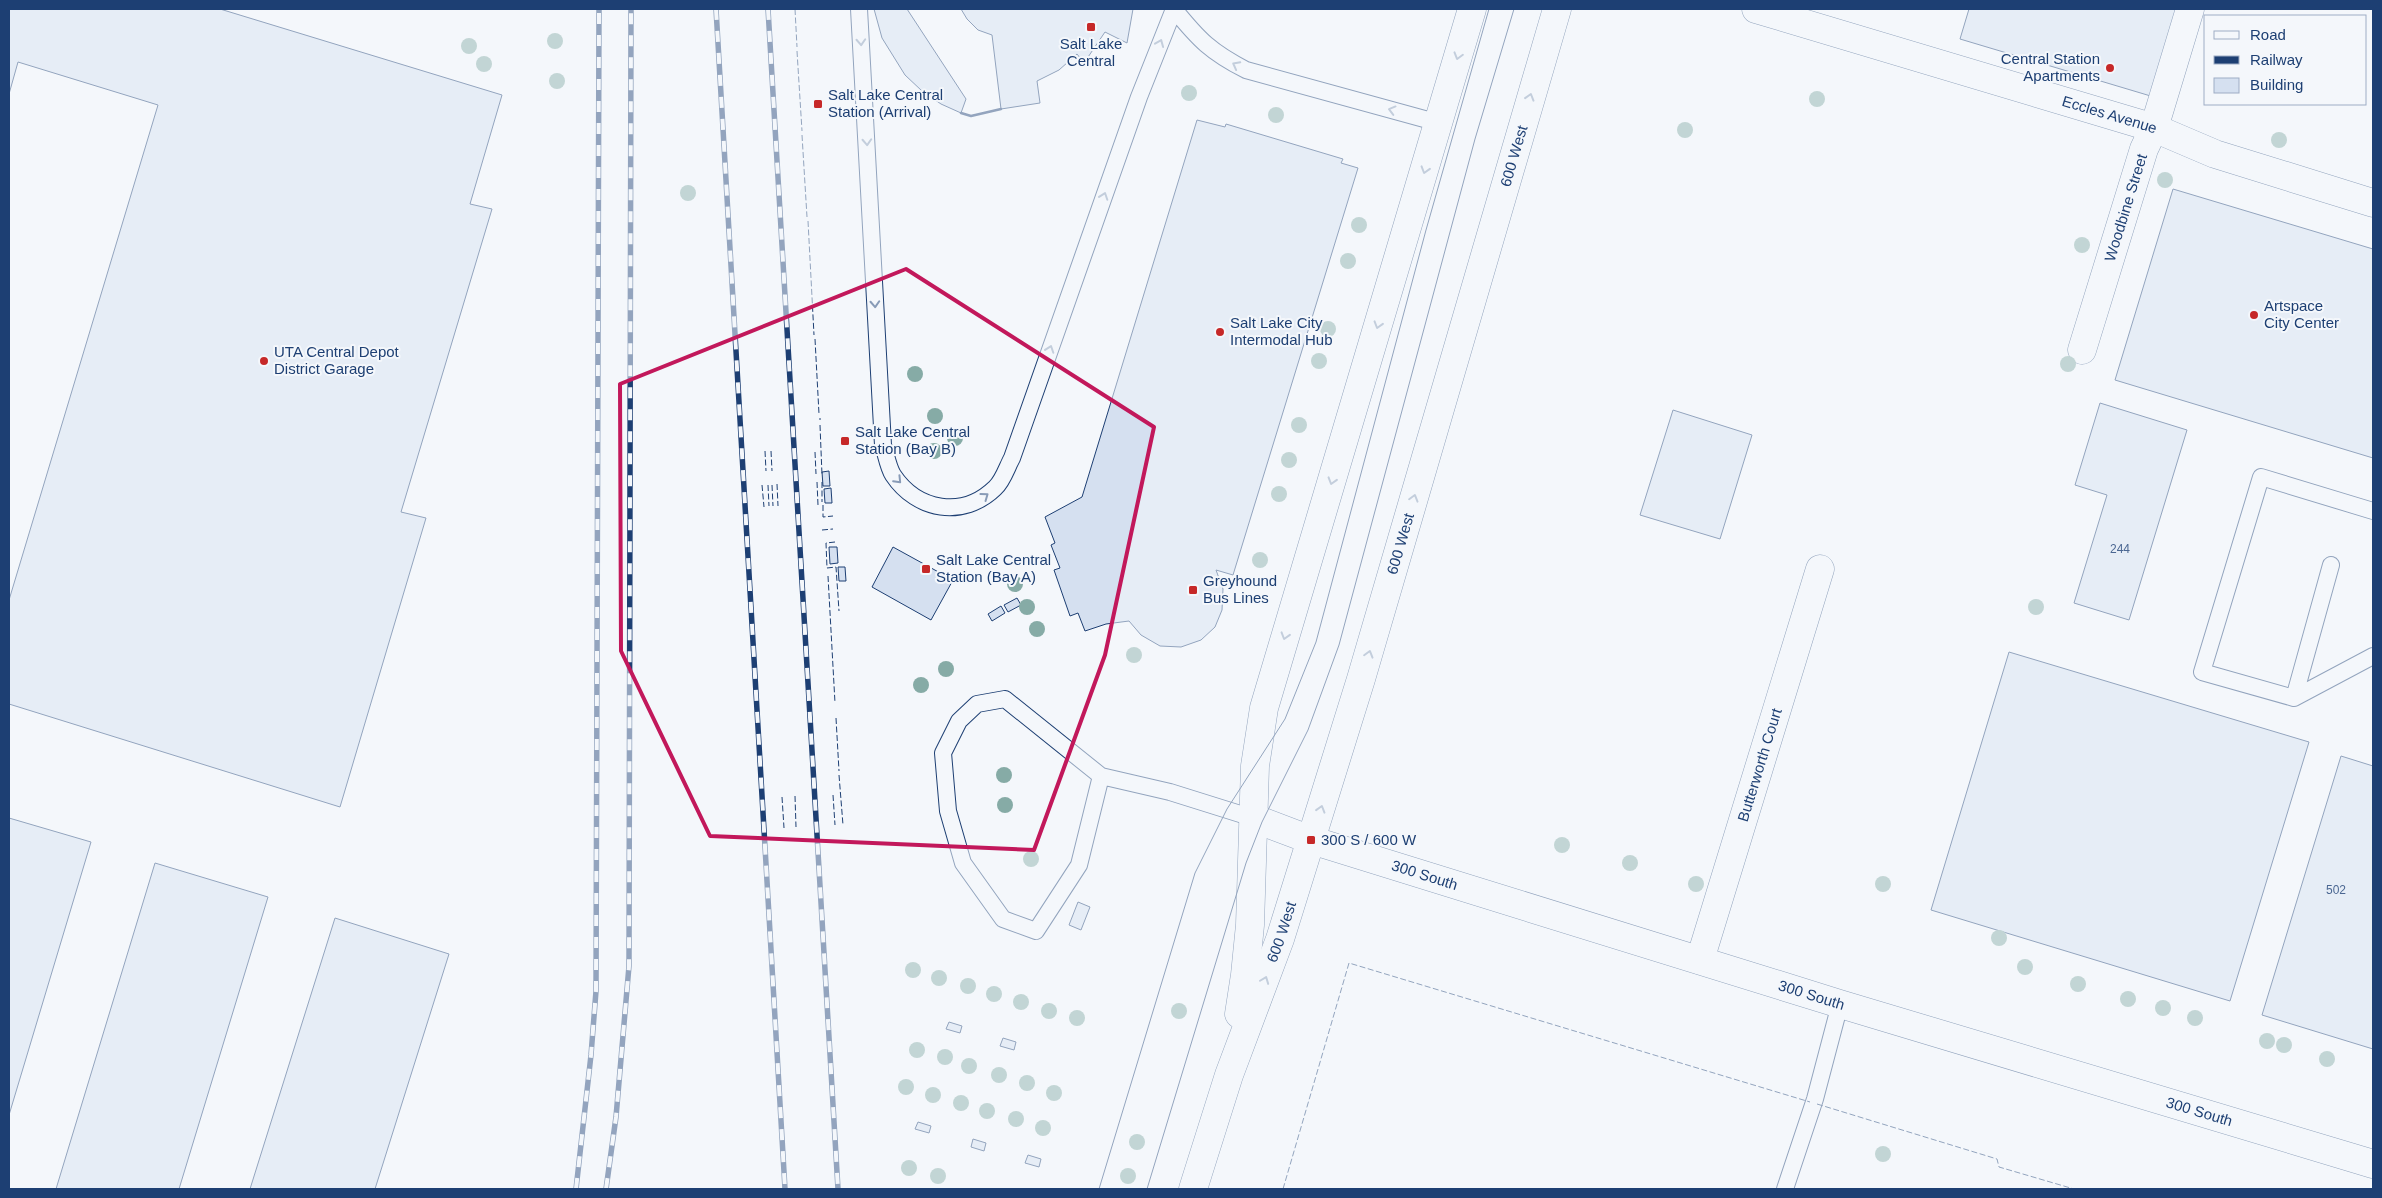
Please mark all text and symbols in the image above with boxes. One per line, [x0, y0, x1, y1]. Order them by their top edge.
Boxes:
legend [2204, 15, 2367, 105]
marker: Salt Lake Central [1085, 21, 1097, 33]
text: Road [2250, 26, 2286, 43]
place label: Salt Lake Central [1060, 35, 1122, 69]
one-way arrow [856, 39, 867, 47]
one-way arrow [1155, 40, 1165, 48]
place label: Central Station Apartments [2001, 50, 2100, 84]
one-way arrow [1454, 51, 1464, 59]
text: Railway [2250, 51, 2303, 68]
one-way arrow [1232, 61, 1241, 71]
marker: Central Station Apartments [2104, 62, 2116, 74]
text: Building [2250, 76, 2303, 93]
place label: Salt Lake Central Station (Arrival) [828, 86, 943, 120]
street label: Eccles Avenue [2060, 92, 2159, 136]
one-way arrow [1525, 94, 1535, 102]
marker: Salt Lake Central Station (Arrival) [812, 98, 824, 110]
one-way arrow [1388, 105, 1397, 116]
street label: 600 West [1496, 122, 1531, 189]
one-way arrow [861, 138, 872, 146]
street label: Woodbine Street [2101, 151, 2150, 263]
one-way arrow [1421, 165, 1431, 173]
one-way arrow [1098, 192, 1108, 201]
place label: Artspace City Center [2264, 297, 2339, 331]
one-way arrow [870, 301, 881, 309]
marker: Artspace City Center [2248, 309, 2260, 321]
place label: Salt Lake City Intermodal Hub [1230, 314, 1333, 348]
one-way arrow [1374, 321, 1384, 329]
marker: Salt Lake City Intermodal Hub [1214, 326, 1226, 338]
place label: UTA Central Depot District Garage [274, 343, 400, 377]
one-way arrow [1044, 345, 1054, 354]
marker: UTA Central Depot District Garage [258, 355, 270, 367]
place label: Salt Lake Central Station (Bay B) [855, 423, 970, 457]
marker: Salt Lake Central Station (Bay B) [839, 435, 851, 447]
one-way arrow [893, 475, 902, 484]
one-way arrow [1327, 476, 1337, 484]
one-way arrow [979, 493, 988, 501]
one-way arrow [1408, 494, 1418, 502]
street label: 600 West [1383, 510, 1417, 576]
house number: 244 [2110, 542, 2130, 556]
place label: Salt Lake Central Station (Bay A) [936, 551, 1051, 585]
marker: Salt Lake Central Station (Bay A) [920, 563, 932, 575]
place label: Greyhound Bus Lines [1203, 572, 1277, 606]
marker: Greyhound Bus Lines [1187, 584, 1199, 596]
one-way arrow [1280, 632, 1290, 640]
one-way arrow [1363, 650, 1373, 658]
street label: Butterworth Court [1734, 705, 1785, 824]
one-way arrow [1315, 805, 1325, 814]
place label: 300 S / 600 W [1321, 831, 1417, 848]
marker: 300 S / 600 W [1305, 834, 1317, 846]
street label: 300 South [1390, 857, 1460, 893]
house number: 502 [2326, 883, 2346, 897]
street label: 600 West [1263, 899, 1299, 965]
one-way arrow [1259, 976, 1269, 985]
street label: 300 South [1776, 976, 1847, 1013]
street label: 300 South [2164, 1093, 2235, 1129]

